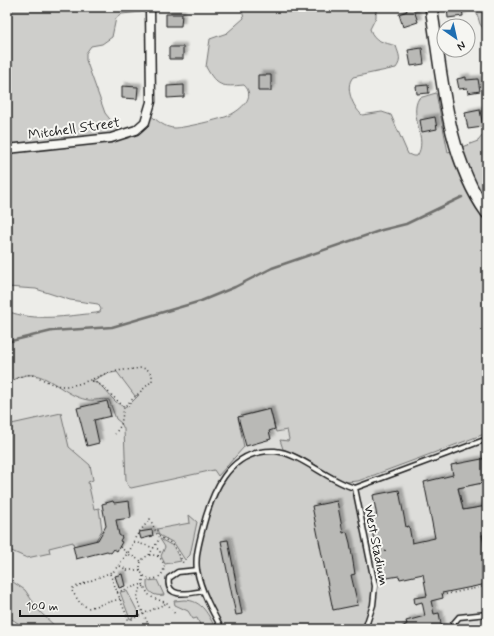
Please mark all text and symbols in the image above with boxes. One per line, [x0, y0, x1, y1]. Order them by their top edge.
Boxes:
north arrow [436, 18, 476, 58]
text: N [454, 38, 468, 53]
street label: Mitchell Street [27, 114, 122, 144]
street label: West Stadium [359, 503, 393, 587]
scale bar [20, 592, 137, 618]
text: 100 m [26, 599, 58, 615]

